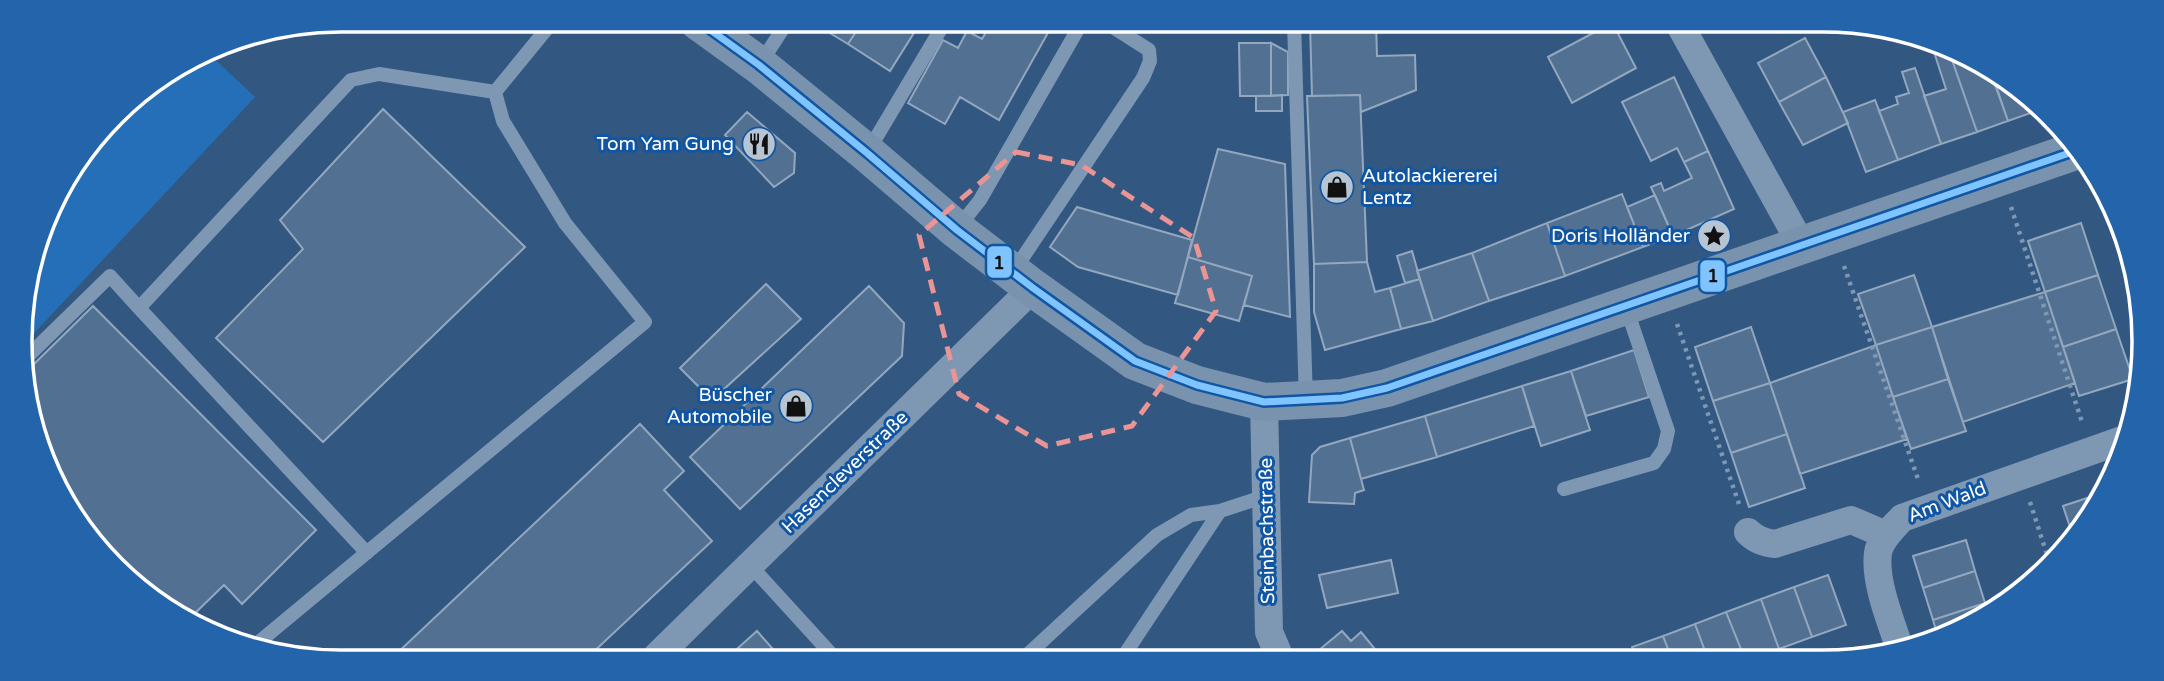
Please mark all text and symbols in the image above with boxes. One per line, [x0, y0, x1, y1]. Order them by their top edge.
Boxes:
restaurant icon: Tom Yam Gung [740, 125, 778, 163]
place label: Tom Yam Gung [597, 133, 734, 155]
place label: Autolackiererei Lentz [1362, 165, 1498, 209]
shop icon: Autolackiererei Lentz [1318, 168, 1356, 206]
place icon: Doris Holländer [1695, 217, 1733, 255]
place label: Doris Holländer [1551, 225, 1691, 247]
line badge: 1 [986, 245, 1013, 279]
text: 1 [993, 252, 1005, 274]
line badge: 1 [1699, 259, 1726, 293]
text: 1 [1707, 265, 1719, 287]
place label: Büscher Automobile [667, 384, 773, 428]
shop icon: Büscher Automobile [777, 387, 815, 425]
street label: Hasencleverstraße [777, 406, 913, 538]
street label: Steinbachstraße [1255, 458, 1279, 604]
street label: Am Wald [1905, 477, 1989, 527]

